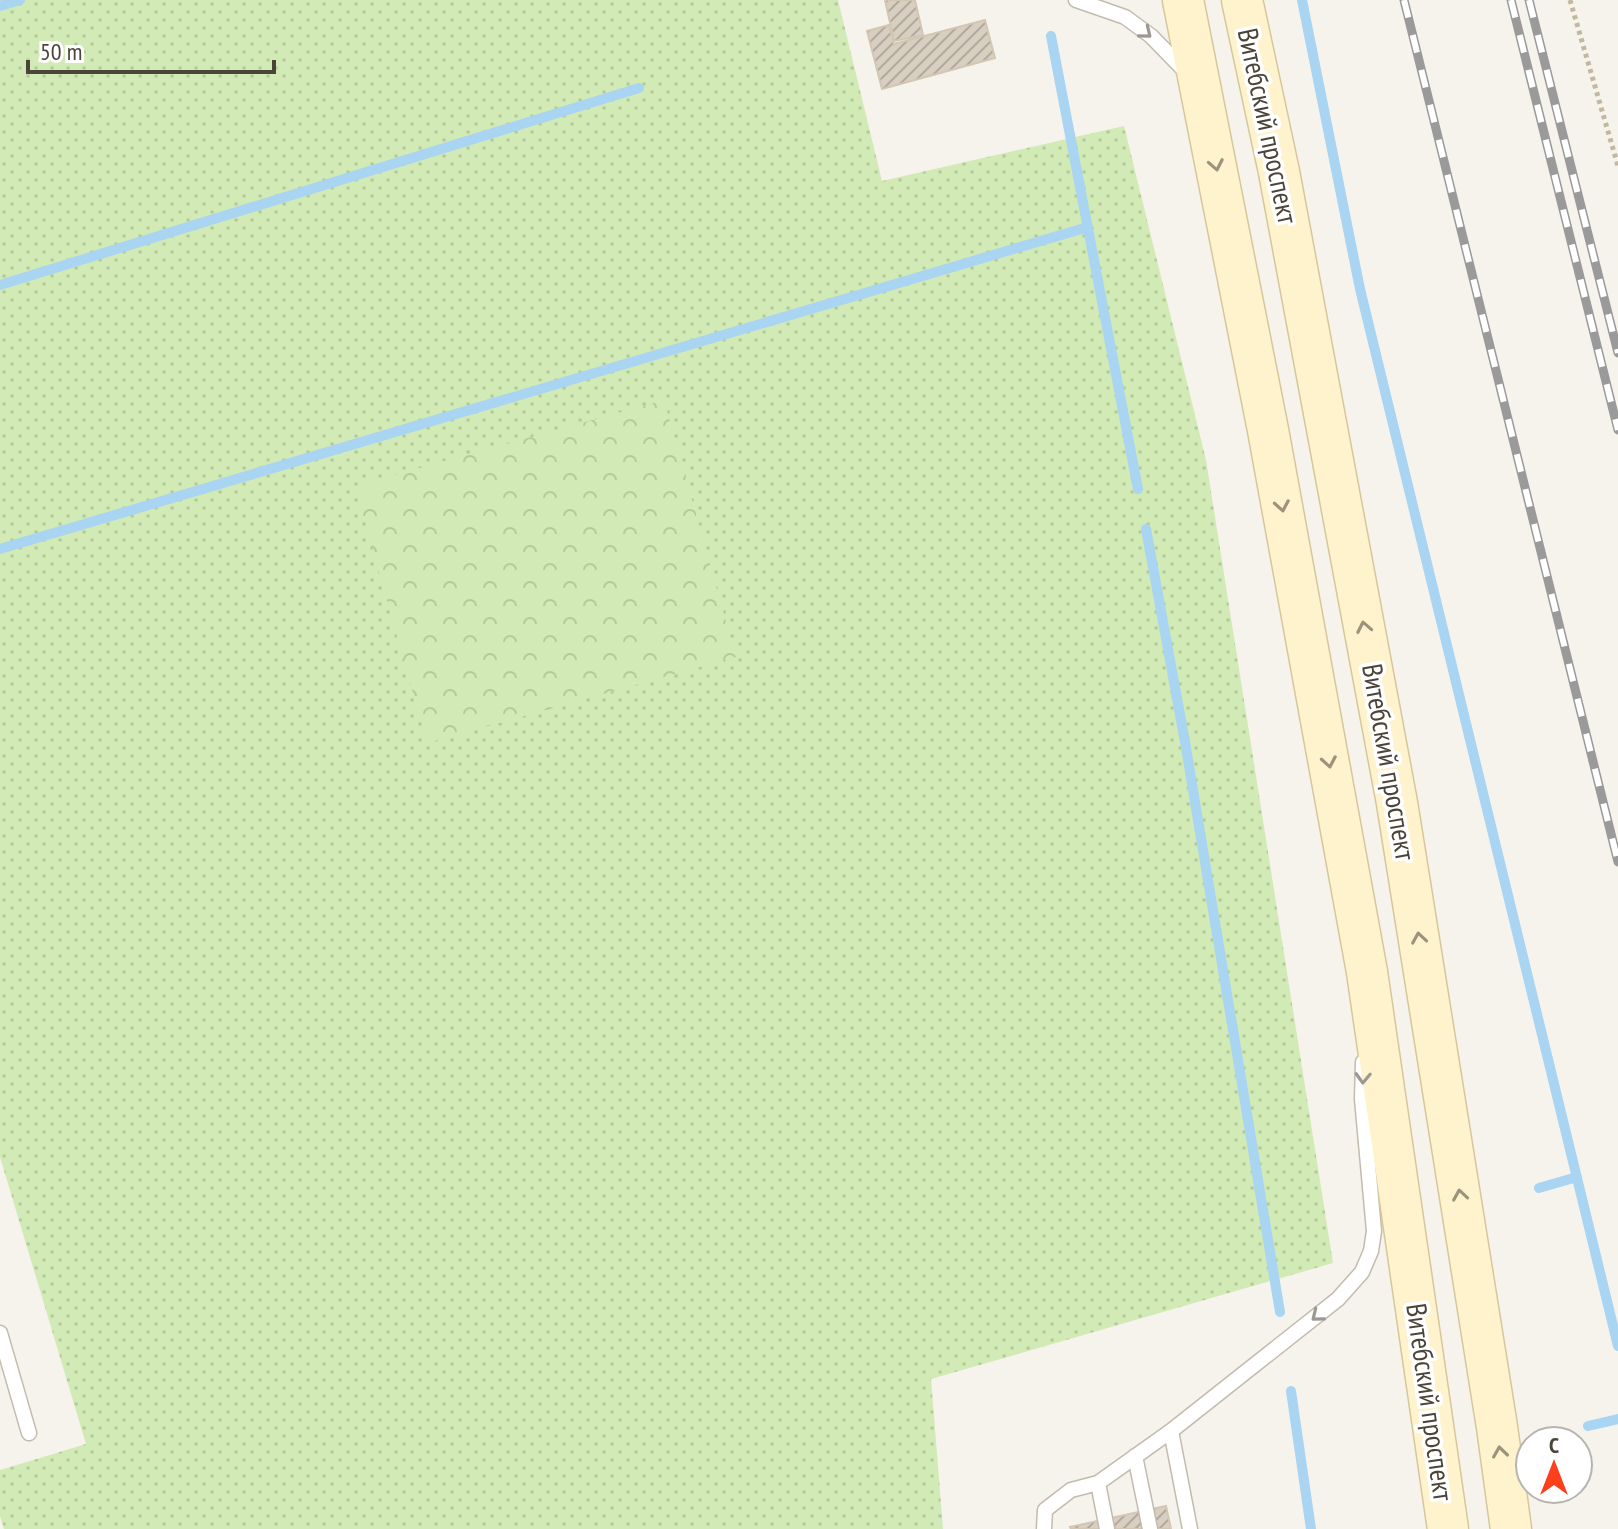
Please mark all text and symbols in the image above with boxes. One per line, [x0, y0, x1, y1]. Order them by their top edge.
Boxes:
one-way arrow [1136, 23, 1151, 37]
scale bar [28, 24, 274, 74]
street label: Витебский проспект [1230, 25, 1307, 227]
text: 50 m [40, 36, 82, 67]
one-way arrow [1207, 158, 1224, 171]
one-way arrow [1273, 500, 1290, 513]
one-way arrow [1357, 620, 1374, 634]
street label: Витебский проспект [1354, 661, 1425, 863]
one-way arrow [1319, 755, 1336, 769]
one-way arrow [1411, 931, 1428, 945]
one-way arrow [1354, 1072, 1371, 1085]
one-way arrow [1452, 1188, 1469, 1202]
street label: Витебский проспект [1398, 1301, 1463, 1503]
one-way arrow [1311, 1307, 1326, 1321]
north arrow [1514, 1425, 1594, 1505]
text: С [1549, 1431, 1559, 1459]
one-way arrow [1492, 1445, 1509, 1458]

